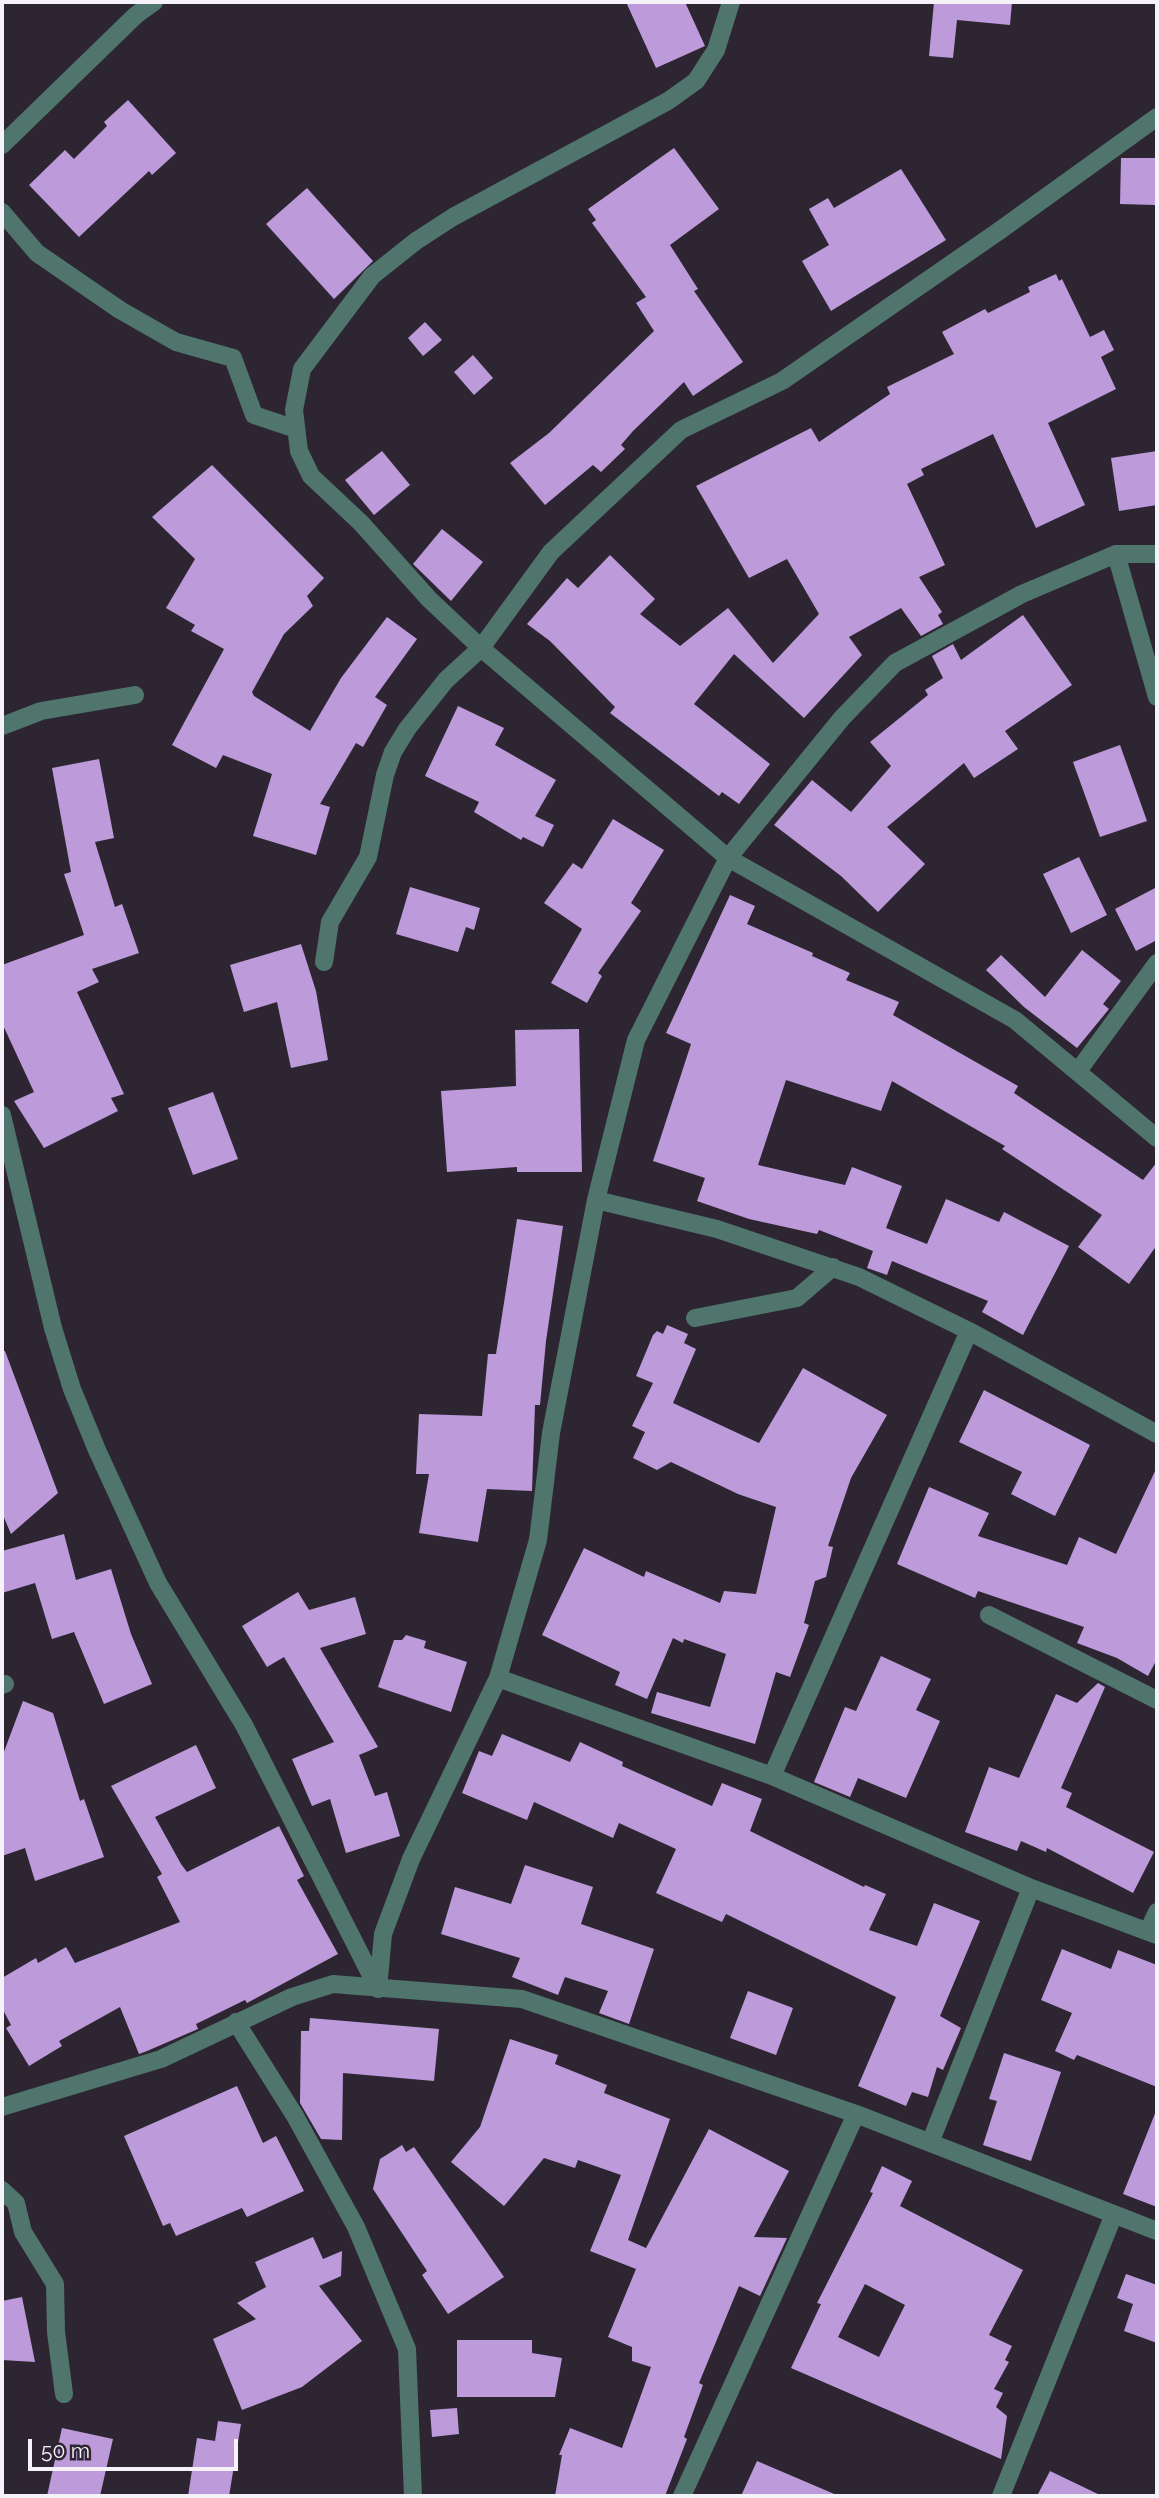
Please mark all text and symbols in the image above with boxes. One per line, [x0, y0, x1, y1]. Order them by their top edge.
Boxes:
scale bar [32, 2424, 242, 2468]
text: 50 m [41, 2438, 90, 2463]

